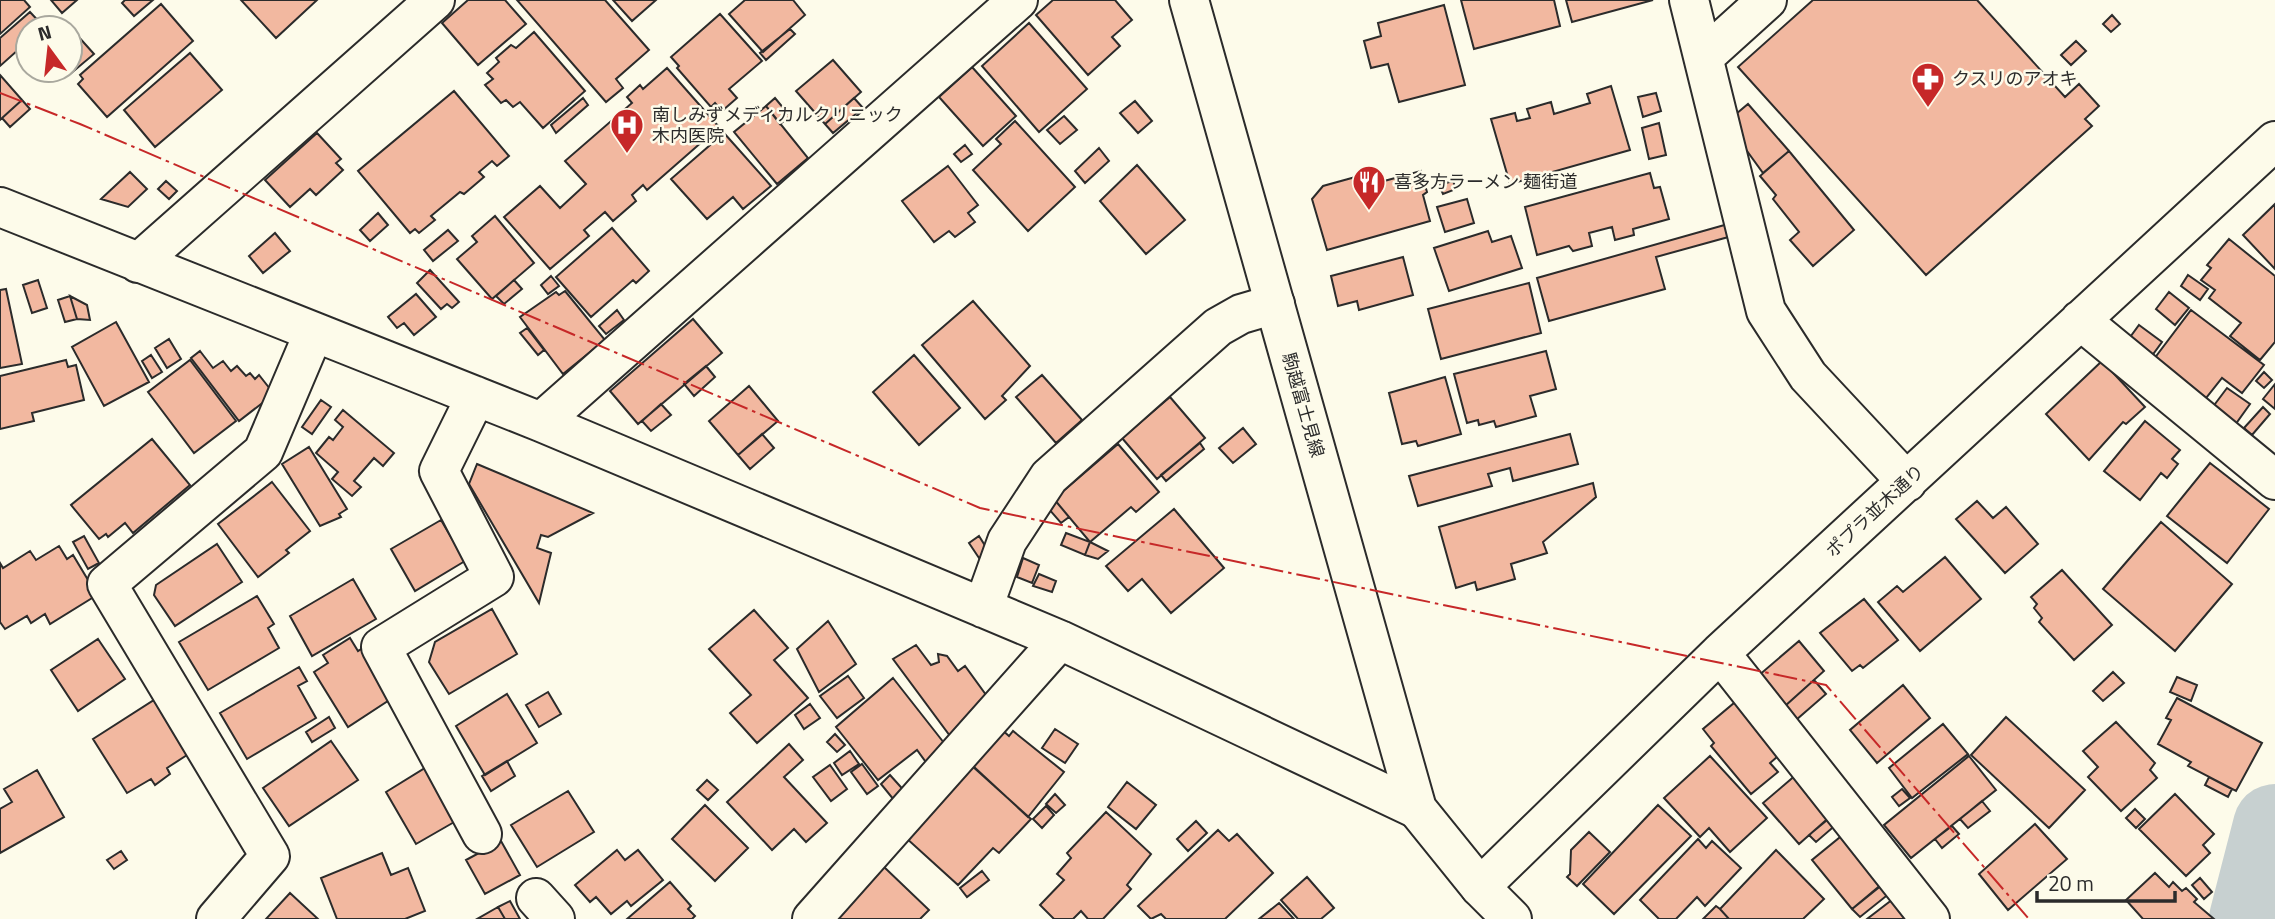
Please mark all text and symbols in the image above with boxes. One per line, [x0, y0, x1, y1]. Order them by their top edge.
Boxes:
north arrow [14, 14, 84, 84]
text: N [34, 16, 55, 48]
pharmacy icon: クスリのアオキ [1909, 60, 1947, 109]
place label: クスリのアオキ [1952, 65, 2077, 92]
place label: 南しみずメディカルクリニック 木内医院 [652, 101, 903, 149]
hospital icon: 南しみずメディカルクリニック 木内医院 [608, 106, 646, 155]
restaurant icon: 喜多方ラーメン 麺街道 [1350, 163, 1388, 212]
place label: 喜多方ラーメン 麺街道 [1394, 168, 1577, 195]
street label: 駒越富士見線 [1276, 349, 1331, 460]
street label: ポプラ並木通り [1819, 458, 1930, 563]
scale bar [2037, 860, 2175, 904]
text: 20 m [2048, 867, 2094, 899]

